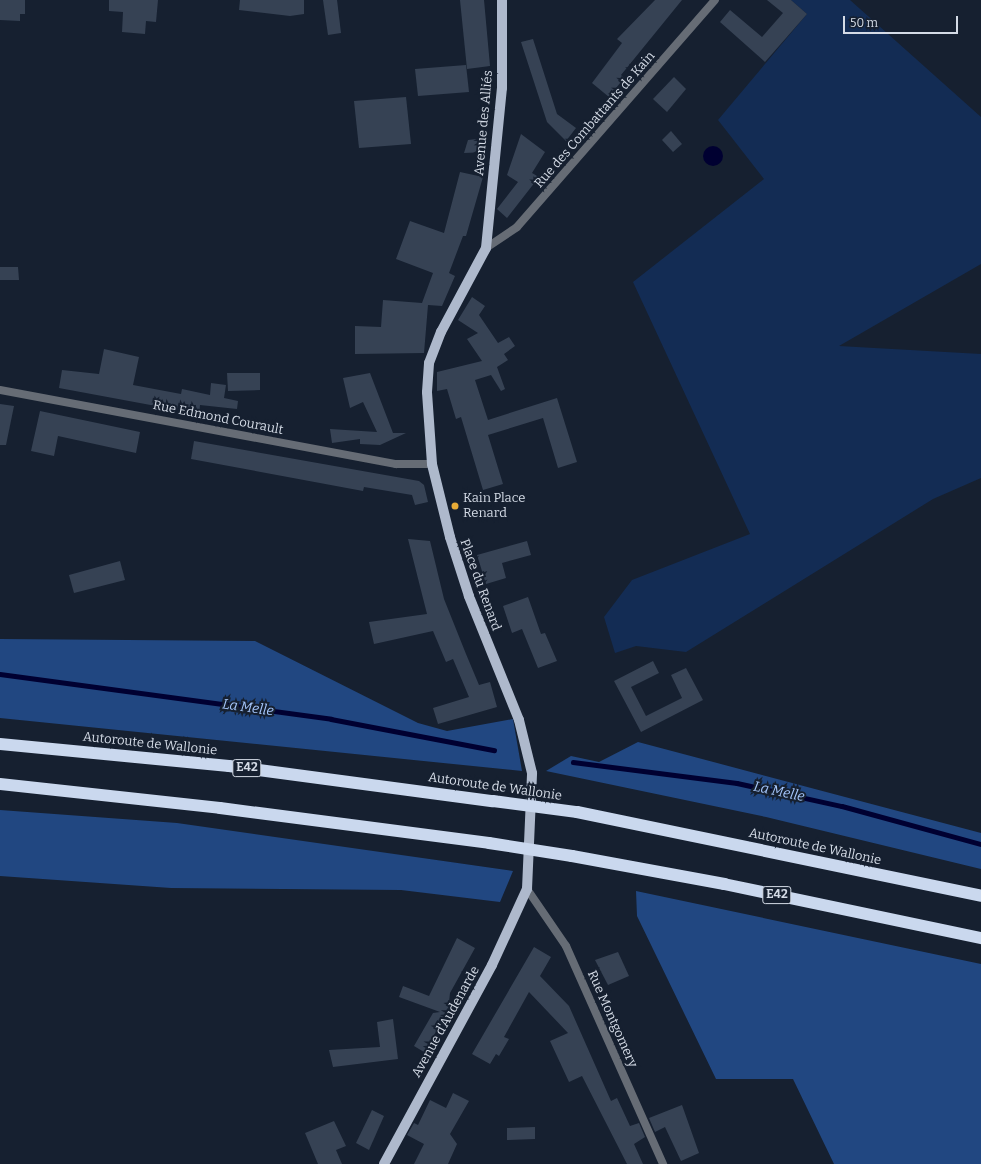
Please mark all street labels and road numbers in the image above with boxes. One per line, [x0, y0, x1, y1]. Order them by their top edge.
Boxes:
street label: Rue des Combattants de Kain [532, 49, 658, 191]
street label: Avenue des Alliés [472, 70, 496, 176]
street label: Rue Edmond Courault [151, 398, 285, 438]
street label: Place du Renard [456, 537, 504, 633]
street label: Autoroute de Wallonie [82, 729, 218, 759]
road number: E42 [232, 758, 262, 778]
street label: Autoroute de Wallonie [427, 770, 563, 804]
street label: Autoroute de Wallonie [747, 825, 883, 869]
road number: E42 [762, 885, 792, 905]
street label: Avenue d'Audenarde [409, 964, 483, 1080]
street label: Rue Montgomery [584, 968, 640, 1070]

